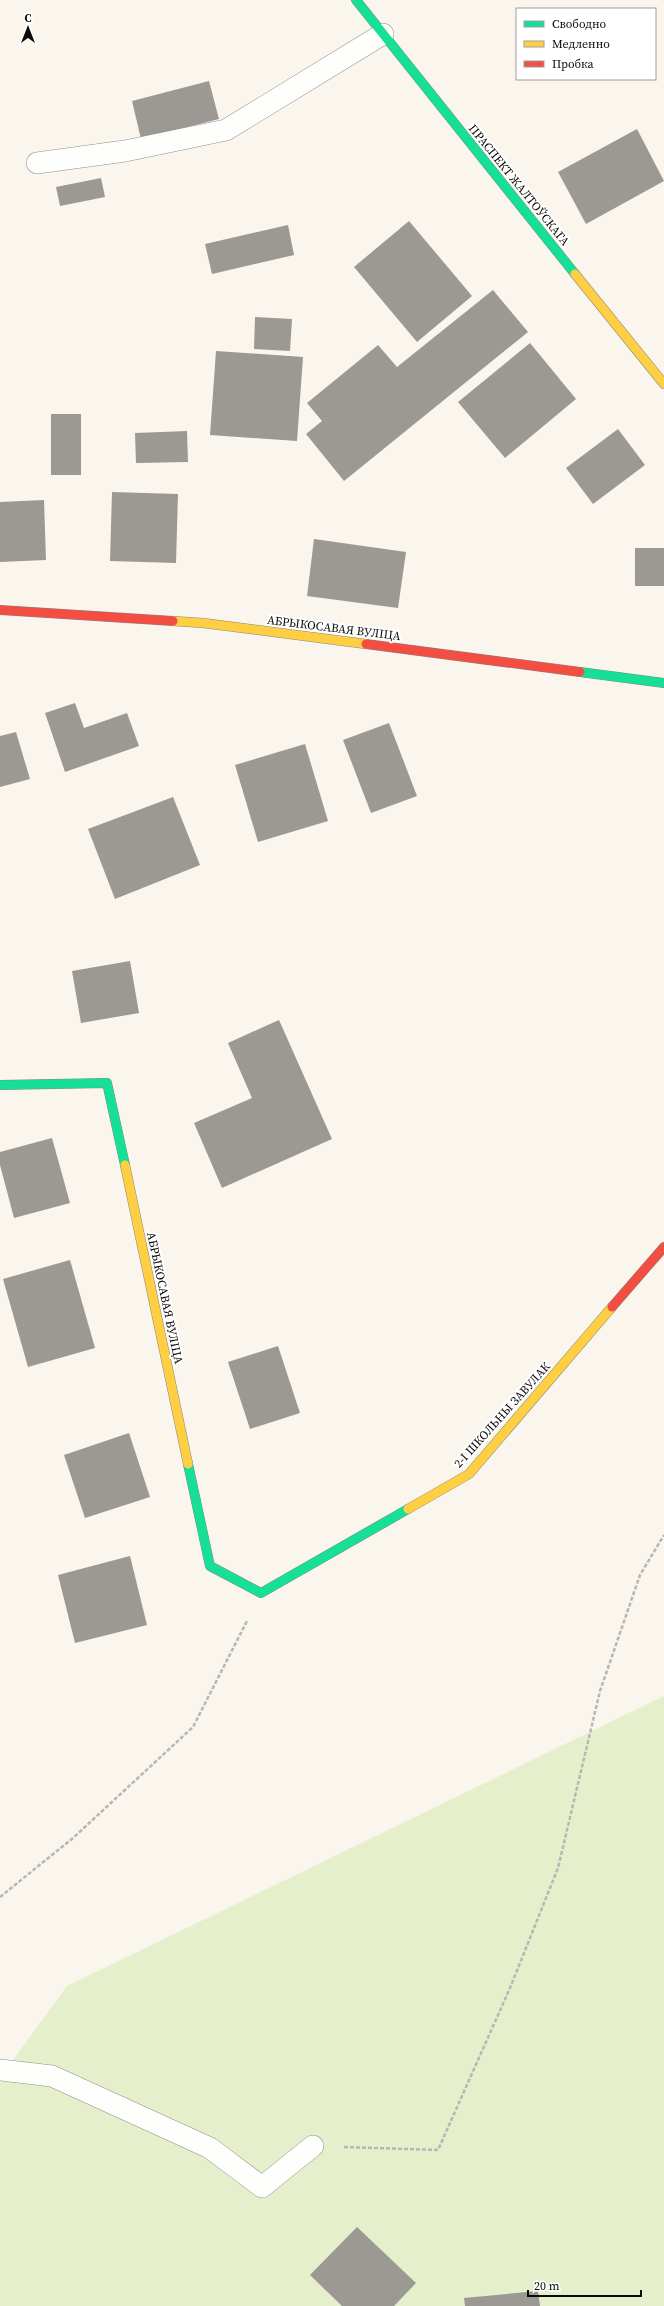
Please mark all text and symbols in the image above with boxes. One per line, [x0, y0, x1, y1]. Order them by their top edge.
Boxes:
north arrow [8, 8, 48, 48]
legend [516, 8, 656, 80]
text: С [25, 11, 32, 26]
text: Свободно [552, 16, 607, 32]
text: Медленно [552, 36, 610, 52]
text: Пробка [552, 56, 595, 72]
street label: ПРАСПЕКТ ЖАЛТОЎСКАГА [465, 121, 573, 249]
street label: АБРЫКОСАВАЯ ВУЛІЦА [266, 612, 402, 644]
street label: АБРЫКОСАВАЯ ВУЛІЦА [143, 1231, 187, 1365]
street label: 2-І ШКОЛЬНЫ ЗАВУЛАК [450, 1359, 554, 1471]
scale bar [528, 2272, 641, 2298]
text: 20 m [534, 2278, 560, 2294]

